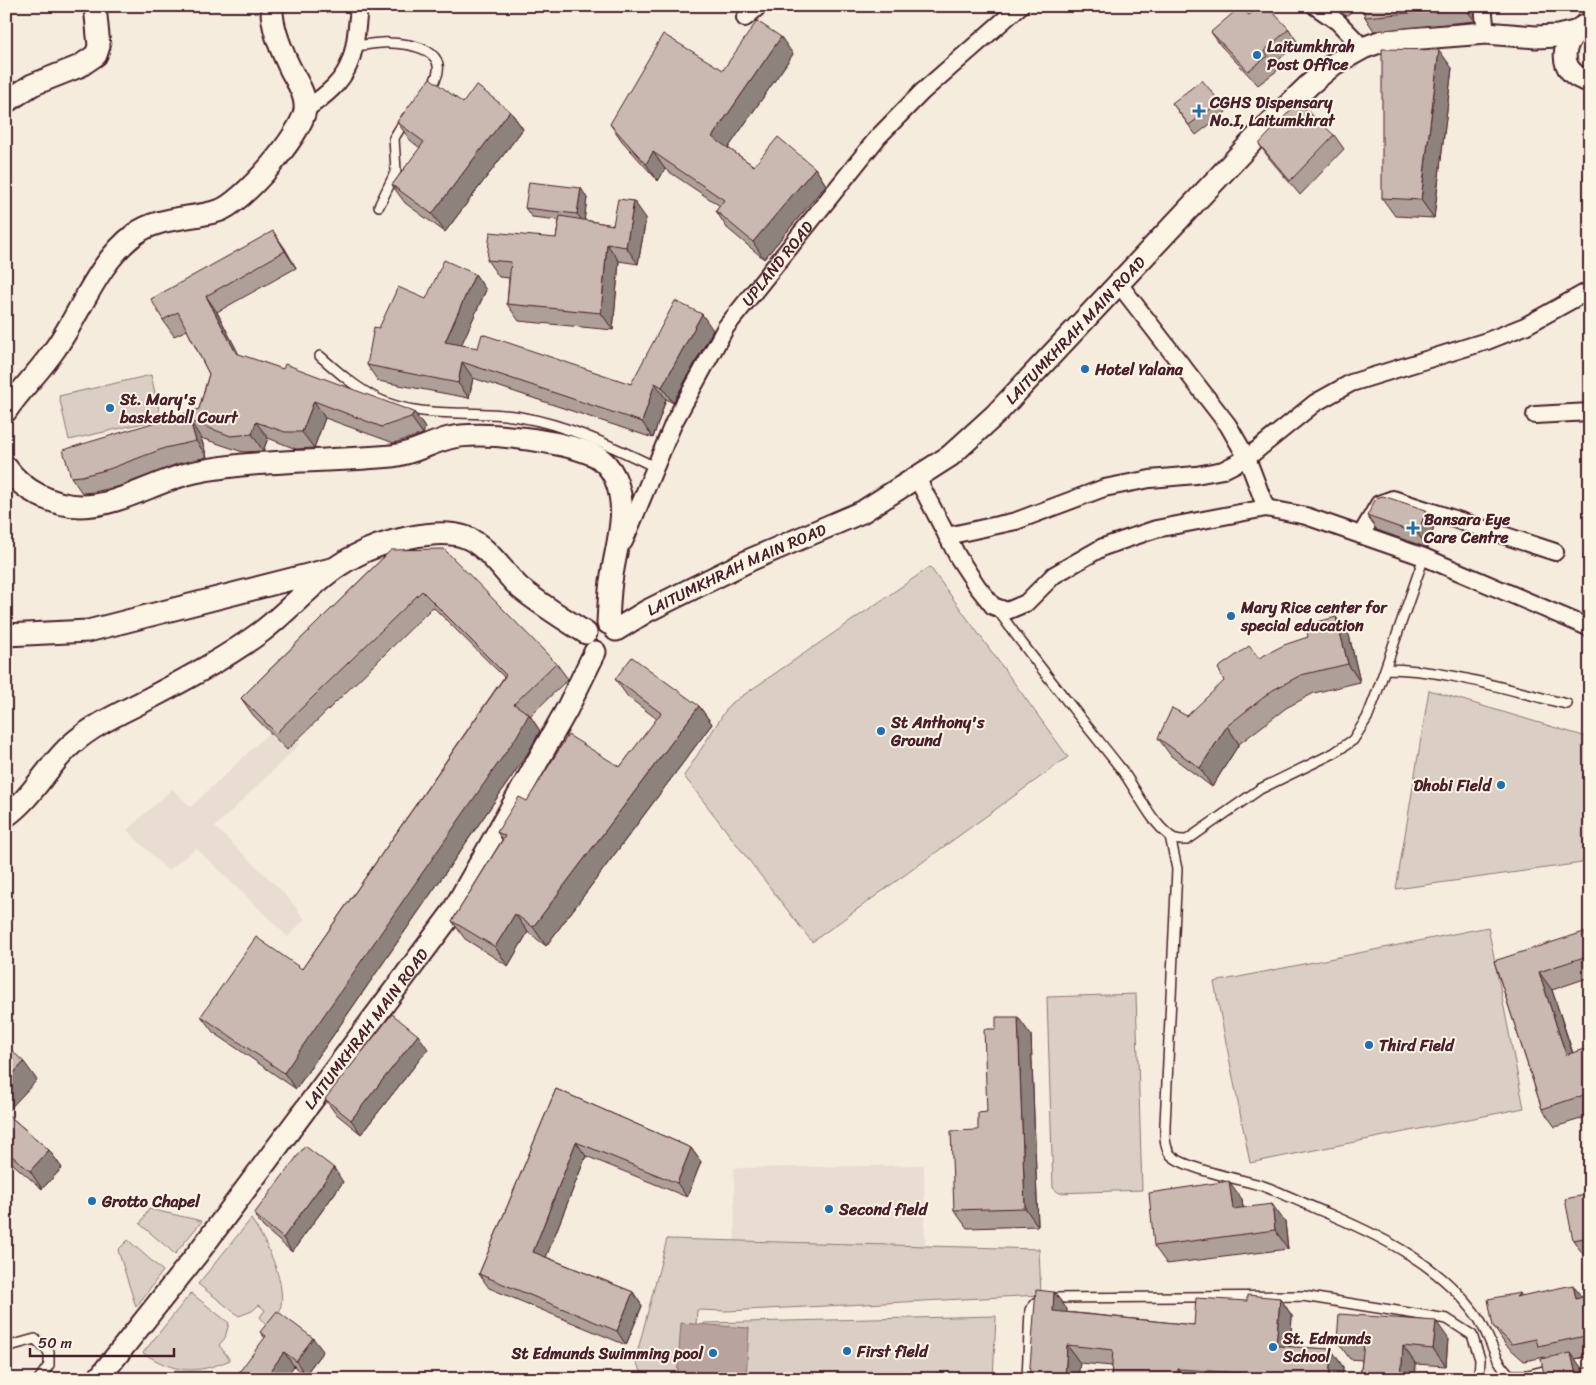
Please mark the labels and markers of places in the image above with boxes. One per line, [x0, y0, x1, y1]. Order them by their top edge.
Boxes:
place label: Laitumkhrah Post Office [1267, 32, 1355, 79]
marker: Laitumkhrah Post Office [1251, 49, 1263, 61]
place label: CGHS Dispensary No.I, Laitumkhrat [1209, 88, 1336, 135]
marker: CGHS Dispensary No.I, Laitumkhrat [1192, 104, 1206, 118]
place label: Hotel Yalana [1094, 355, 1184, 384]
marker: Hotel Yalana [1079, 363, 1091, 375]
place label: St. Mary's basketball Court [119, 385, 239, 432]
marker: St. Mary's basketball Court [104, 402, 116, 414]
place label: Bansara Eye Care Centre [1423, 505, 1511, 552]
marker: Bansara Eye Care Centre [1406, 521, 1420, 535]
place label: Mary Rice center for special education [1240, 593, 1388, 640]
marker: Mary Rice center for special education [1225, 610, 1237, 622]
place label: St Anthony's Ground [890, 708, 985, 755]
marker: St Anthony's Ground [875, 725, 887, 737]
place label: Dhobi Field [1413, 771, 1493, 800]
marker: Dhobi Field [1495, 779, 1507, 791]
place label: Third Field [1379, 1031, 1455, 1060]
marker: Third Field [1363, 1039, 1375, 1051]
place label: Grotto Chapel [101, 1187, 201, 1216]
marker: Grotto Chapel [86, 1195, 98, 1207]
place label: Second field [838, 1195, 929, 1224]
marker: Second field [823, 1203, 835, 1215]
place label: St. Edmunds School [1282, 1324, 1371, 1371]
place label: First field [856, 1337, 929, 1366]
place label: St Edmunds Swimming pool [510, 1339, 704, 1368]
marker: St. Edmunds School [1267, 1341, 1279, 1353]
marker: First field [841, 1345, 853, 1357]
marker: St Edmunds Swimming pool [707, 1347, 719, 1359]

